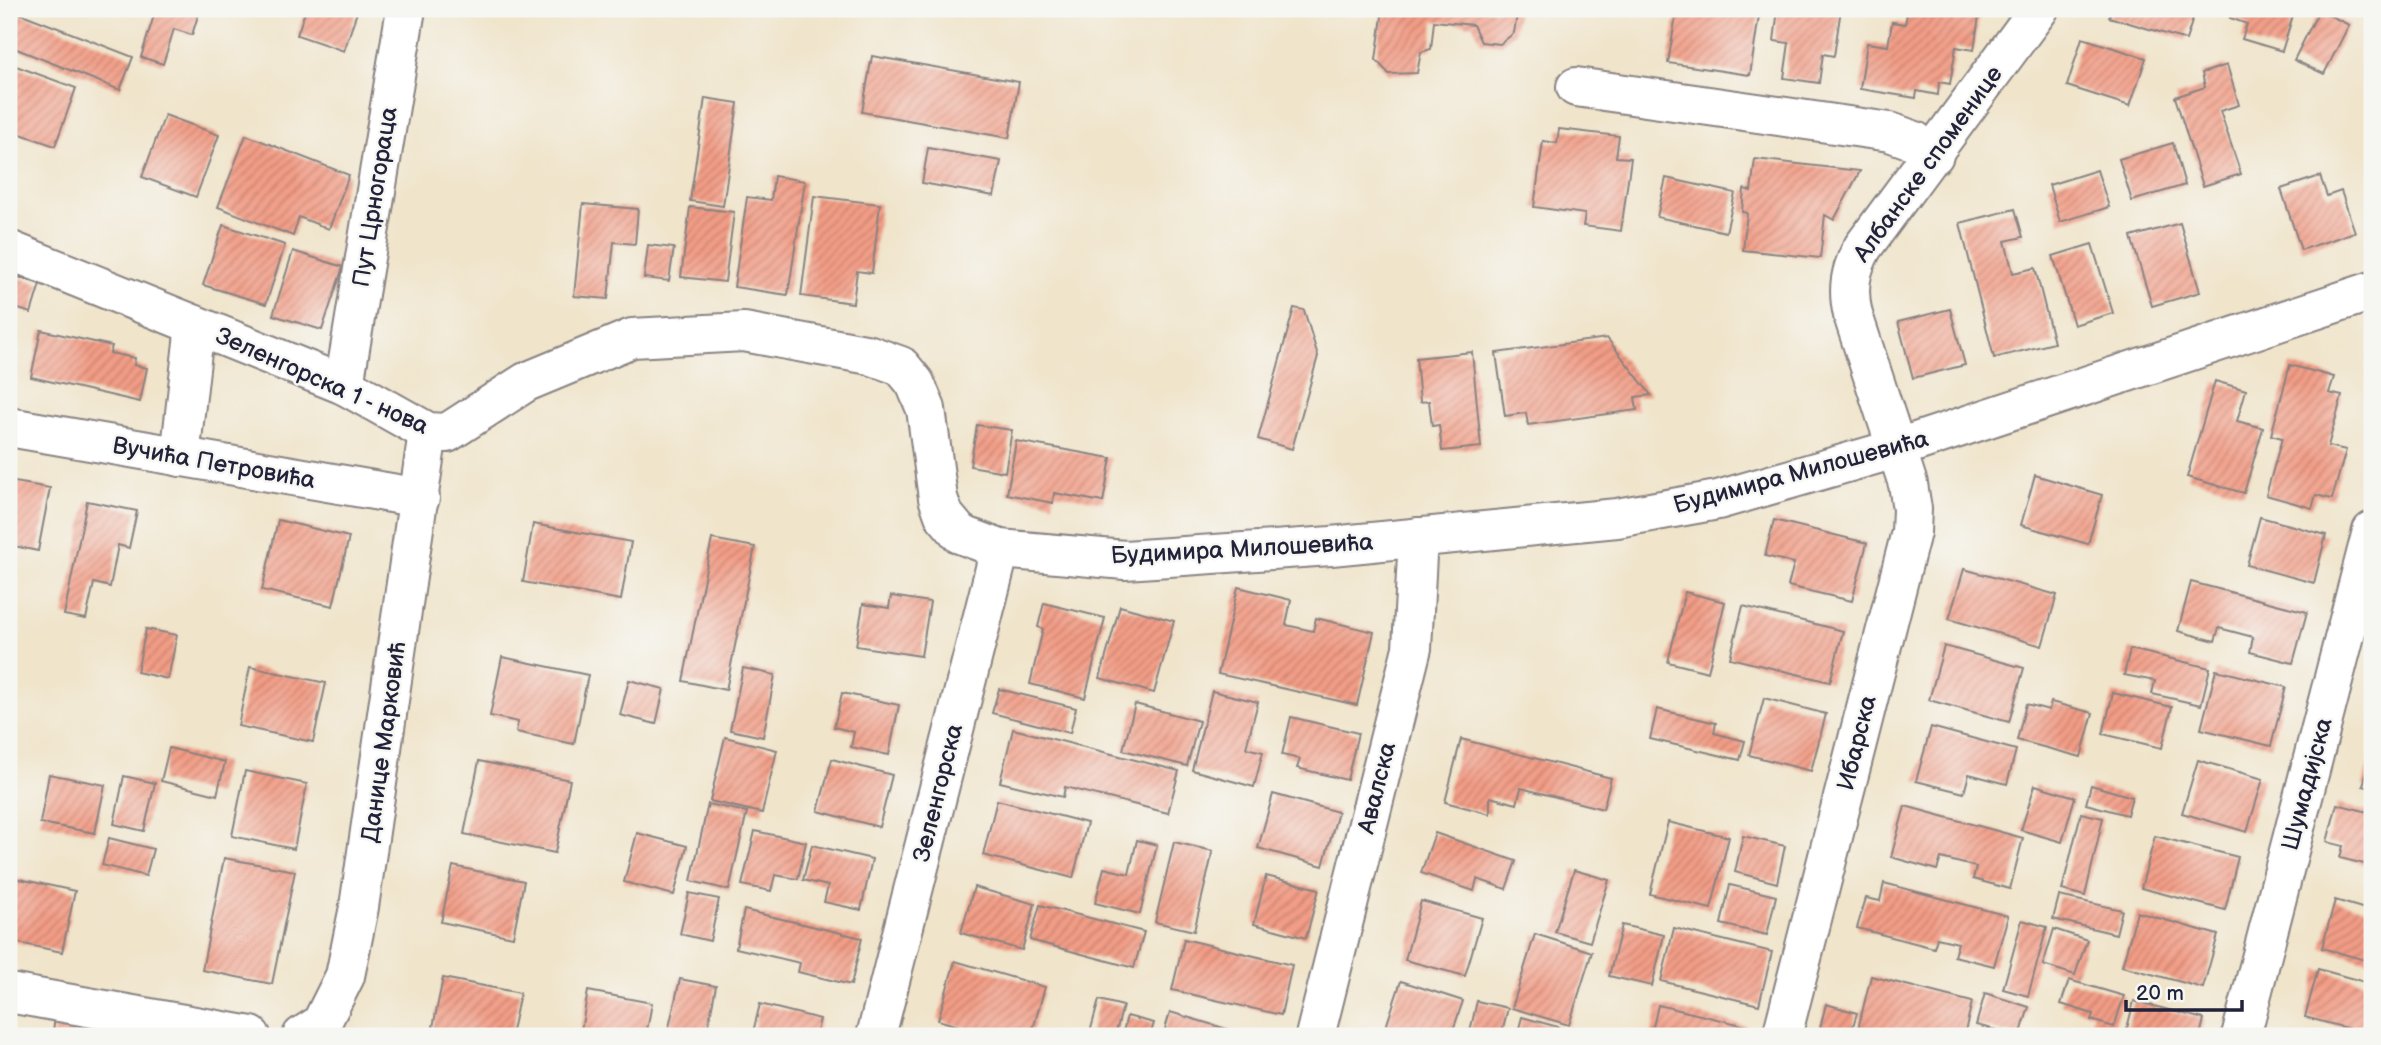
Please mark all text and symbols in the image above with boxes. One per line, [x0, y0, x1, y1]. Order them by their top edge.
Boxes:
street label: Албанске споменице [1847, 60, 2009, 269]
street label: Пут Црногораца [346, 105, 404, 289]
street label: Зеленгорска 1 - нова [211, 321, 433, 441]
street label: Будимира Милошевића [1670, 424, 1932, 520]
street label: Вучића Петровића [110, 431, 318, 495]
street label: Будимира Милошевића [1110, 528, 1374, 570]
street label: Данице Марковић [356, 640, 412, 844]
street label: Ибарска [1831, 692, 1883, 794]
street label: Шумадијска [2275, 714, 2339, 854]
street label: Зеленгорска [907, 721, 969, 865]
street label: Авалска [1351, 739, 1402, 838]
scale bar [2126, 968, 2241, 1012]
text: 20 m [2136, 981, 2184, 1006]

